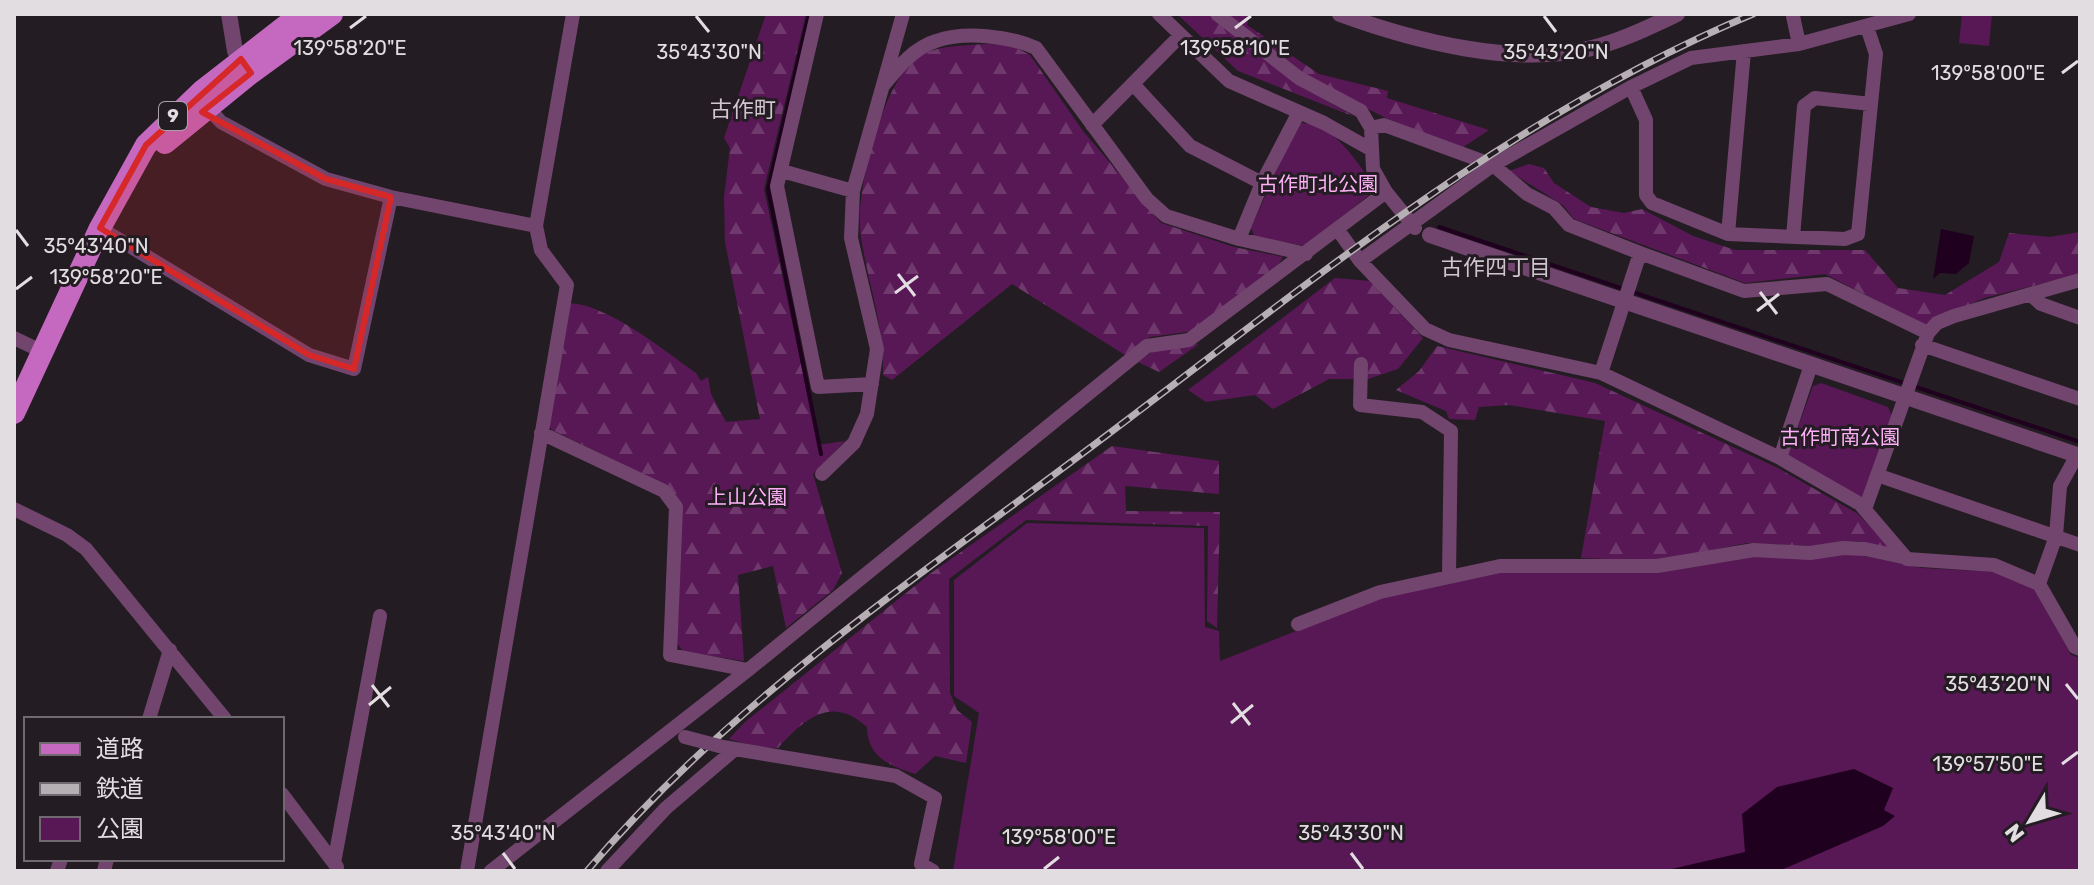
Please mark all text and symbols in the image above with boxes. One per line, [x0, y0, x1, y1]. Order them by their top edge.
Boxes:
text: 139°58'20"E [293, 36, 407, 60]
text: 139°58'10"E [1180, 36, 1290, 60]
text: 35°43'30"N [656, 40, 762, 64]
text: 35°43'20"N [1503, 40, 1609, 64]
text: 139°58'00"E [1931, 61, 2045, 85]
district label: 古作町 [710, 96, 776, 123]
road number: 9 [159, 102, 187, 130]
park label: 古作町北公園 [1258, 172, 1378, 196]
text: 35°43'40"N [43, 234, 149, 258]
district label: 古作四丁目 [1441, 254, 1551, 281]
text: 139°58'20"E [49, 265, 163, 289]
park label: 古作町南公園 [1780, 425, 1900, 449]
park label: 上山公園 [707, 485, 787, 509]
text: 35°43'20"N [1945, 672, 2051, 696]
legend [24, 717, 284, 861]
text: 道路 [96, 735, 144, 763]
text: 139°57'50"E [1933, 752, 2043, 776]
text: 鉄道 [96, 775, 144, 803]
north arrow [1990, 781, 2070, 861]
text: 公園 [96, 815, 144, 843]
text: N [1999, 818, 2030, 848]
text: 35°43'40"N [450, 821, 556, 845]
text: 35°43'30"N [1298, 821, 1404, 845]
text: 139°58'00"E [1002, 825, 1116, 849]

